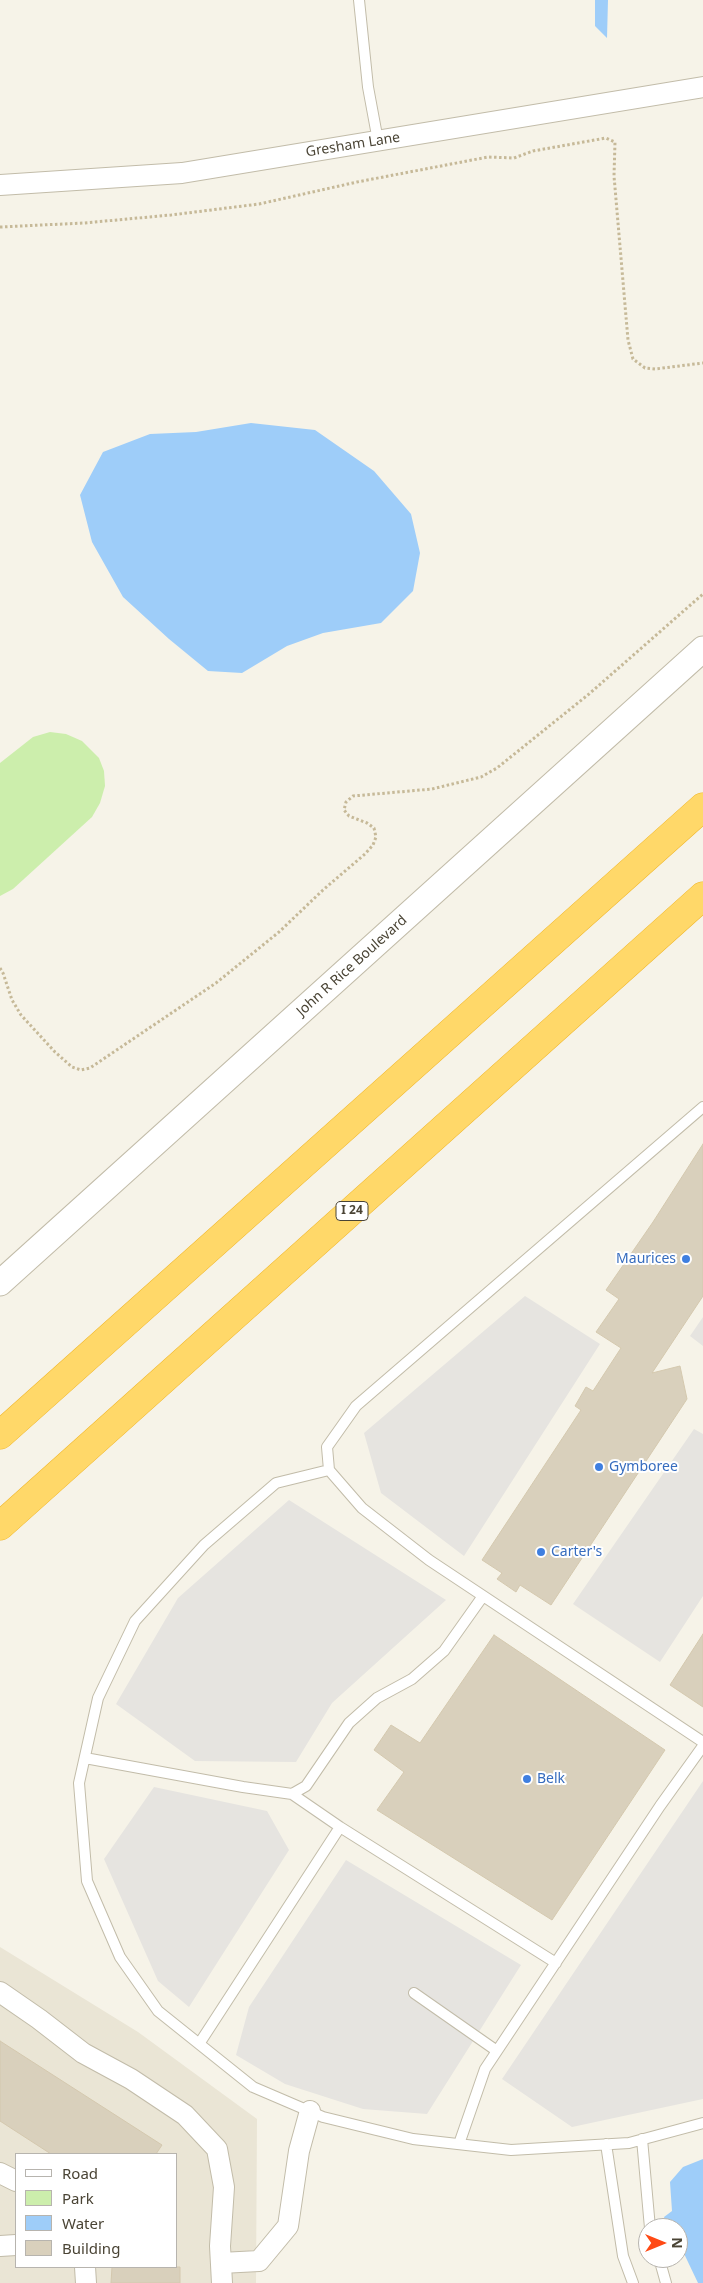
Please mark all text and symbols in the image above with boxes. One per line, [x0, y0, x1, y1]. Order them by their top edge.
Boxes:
street label: Gresham Lane [305, 129, 401, 161]
street label: John R Rice Boulevard [293, 912, 411, 1020]
road number: I 24 [336, 1202, 368, 1220]
place label: Maurices [616, 1251, 676, 1267]
marker: Maurices [680, 1253, 692, 1265]
place label: Gymboree [609, 1459, 678, 1475]
marker: Gymboree [593, 1461, 605, 1473]
place label: Carter's [551, 1544, 602, 1560]
marker: Carter's [535, 1546, 547, 1558]
place label: Belk [537, 1771, 565, 1787]
marker: Belk [521, 1773, 533, 1785]
legend [15, 2153, 178, 2268]
text: Road [62, 2163, 98, 2183]
text: Park [62, 2188, 94, 2208]
text: Water [62, 2213, 104, 2233]
north arrow [638, 2218, 688, 2268]
text: N [668, 2237, 687, 2249]
text: Building [62, 2238, 120, 2258]

